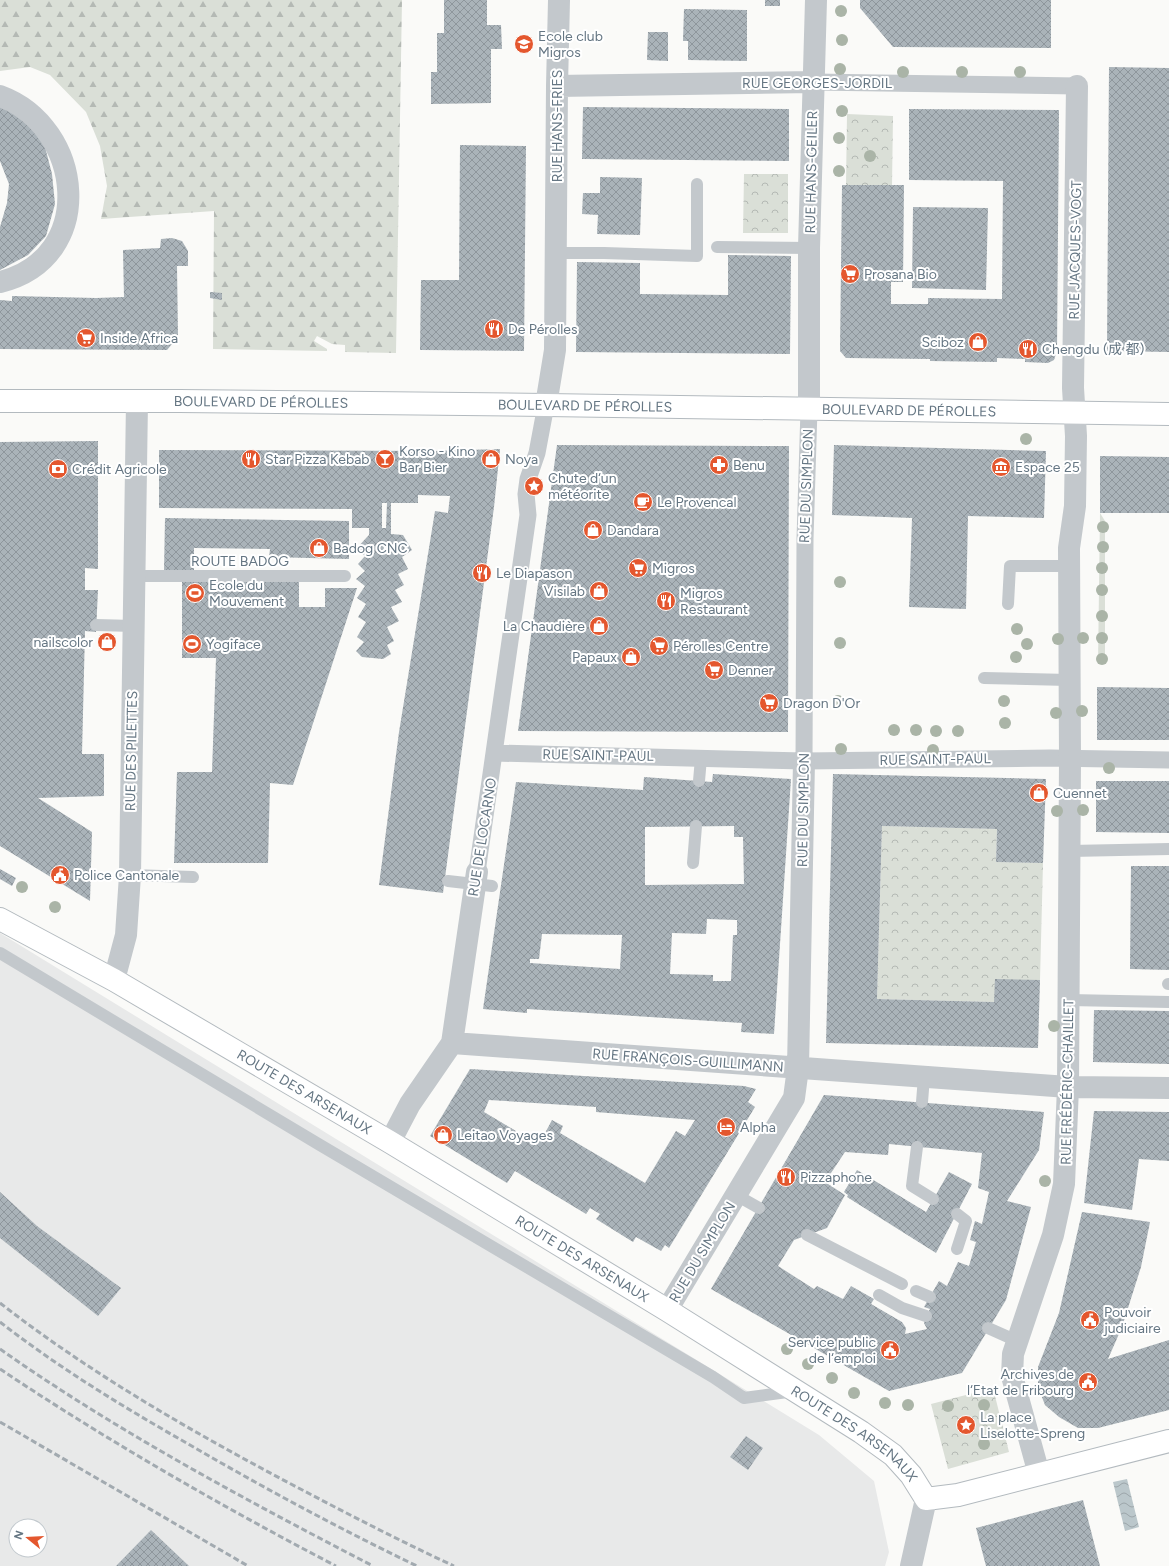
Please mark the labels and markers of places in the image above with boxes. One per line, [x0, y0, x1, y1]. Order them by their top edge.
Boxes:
place label: Ecole club Migros [538, 28, 603, 61]
school or university icon: Ecole club Migros [513, 33, 535, 55]
supermarket icon: Prosana Bio [839, 263, 861, 285]
place label: Prosana Bio [864, 266, 937, 283]
restaurant icon: De Pérolles [483, 318, 505, 340]
place label: De Pérolles [508, 321, 578, 338]
supermarket icon: Inside Africa [75, 327, 97, 349]
place label: Inside Africa [100, 330, 178, 347]
shop icon: Sciboz [967, 331, 989, 353]
place label: Sciboz [921, 334, 964, 351]
restaurant icon: Chengdu (成 都) [1017, 338, 1039, 360]
place label: Chengdu (成 都) [1042, 341, 1144, 358]
place label: Korso - Kino Bar Bier [399, 443, 475, 476]
restaurant icon: Star Pizza Kebab [240, 448, 262, 470]
bar icon: Korso - Kino Bar Bier [374, 448, 396, 470]
shop icon: Noya [480, 448, 502, 470]
place label: Star Pizza Kebab [265, 451, 370, 468]
place label: Noya [505, 451, 538, 468]
pharmacy icon: Benu [708, 454, 730, 476]
museum icon: Espace 25 [990, 456, 1012, 478]
place label: Benu [733, 457, 765, 474]
bank icon: Crédit Agricole [47, 458, 69, 480]
place label: Espace 25 [1015, 459, 1080, 476]
place label: Crédit Agricole [72, 461, 167, 478]
place label: Chute d‘un météorite [548, 470, 617, 503]
place icon: Chute d‘un météorite [523, 475, 545, 497]
cafe icon: Le Provencal [632, 491, 654, 513]
place label: Le Provencal [657, 494, 736, 511]
shop icon: Dandara [582, 519, 604, 541]
place label: Dandara [607, 522, 659, 539]
shop icon: Badog CNC [308, 537, 330, 559]
place label: Badog CNC [333, 540, 408, 557]
supermarket icon: Migros [627, 557, 649, 579]
place label: Migros [652, 560, 695, 577]
restaurant icon: Le Diapason [471, 562, 493, 584]
place label: Le Diapason [496, 565, 572, 582]
place label: Ecole du Mouvement [209, 577, 284, 610]
shop icon: Visilab [588, 580, 610, 602]
sports icon: Ecole du Mouvement [184, 582, 206, 604]
place label: Visilab [544, 583, 585, 600]
place label: Migros Restaurant [680, 585, 748, 618]
restaurant icon: Migros Restaurant [655, 590, 677, 612]
shop icon: La Chaudière [588, 615, 610, 637]
place label: La Chaudière [503, 618, 585, 635]
shop icon: nailscolor [96, 631, 118, 653]
sports icon: Yogiface [181, 633, 203, 655]
place label: nailscolor [34, 634, 93, 651]
supermarket icon: Pérolles Centre [648, 635, 670, 657]
place label: Yogiface [206, 636, 261, 653]
place label: Pérolles Centre [673, 638, 769, 655]
shop icon: Papaux [620, 646, 642, 668]
place label: Papaux [572, 649, 617, 666]
supermarket icon: Denner [703, 659, 725, 681]
place label: Denner [728, 662, 774, 679]
supermarket icon: Dragon D'Or [758, 692, 780, 714]
place label: Dragon D'Or [783, 695, 860, 712]
shop icon: Cuennet [1028, 782, 1050, 804]
place label: Cuennet [1053, 785, 1107, 802]
public building icon: Police Cantonale [49, 864, 71, 886]
place label: Police Cantonale [74, 867, 180, 884]
hotel icon: Alpha [715, 1116, 737, 1138]
place label: Alpha [740, 1119, 776, 1136]
shop icon: Leitao Voyages [432, 1124, 454, 1146]
place label: Leitao Voyages [457, 1127, 553, 1144]
restaurant icon: Pizzaphone [775, 1166, 797, 1188]
place label: Pizzaphone [800, 1169, 872, 1186]
place label: Pouvoir judiciaire [1103, 1304, 1161, 1337]
public building icon: Pouvoir judiciaire [1079, 1309, 1101, 1331]
place label: Service public de l‘emploi [788, 1334, 876, 1367]
public building icon: Service public de l‘emploi [879, 1339, 901, 1361]
place label: Archives de l‘Etat de Fribourg [967, 1366, 1074, 1399]
public building icon: Archives de l‘Etat de Fribourg [1077, 1371, 1099, 1393]
place label: La place Liselotte-Spreng [980, 1409, 1085, 1442]
place icon: La place Liselotte-Spreng [955, 1414, 977, 1436]

